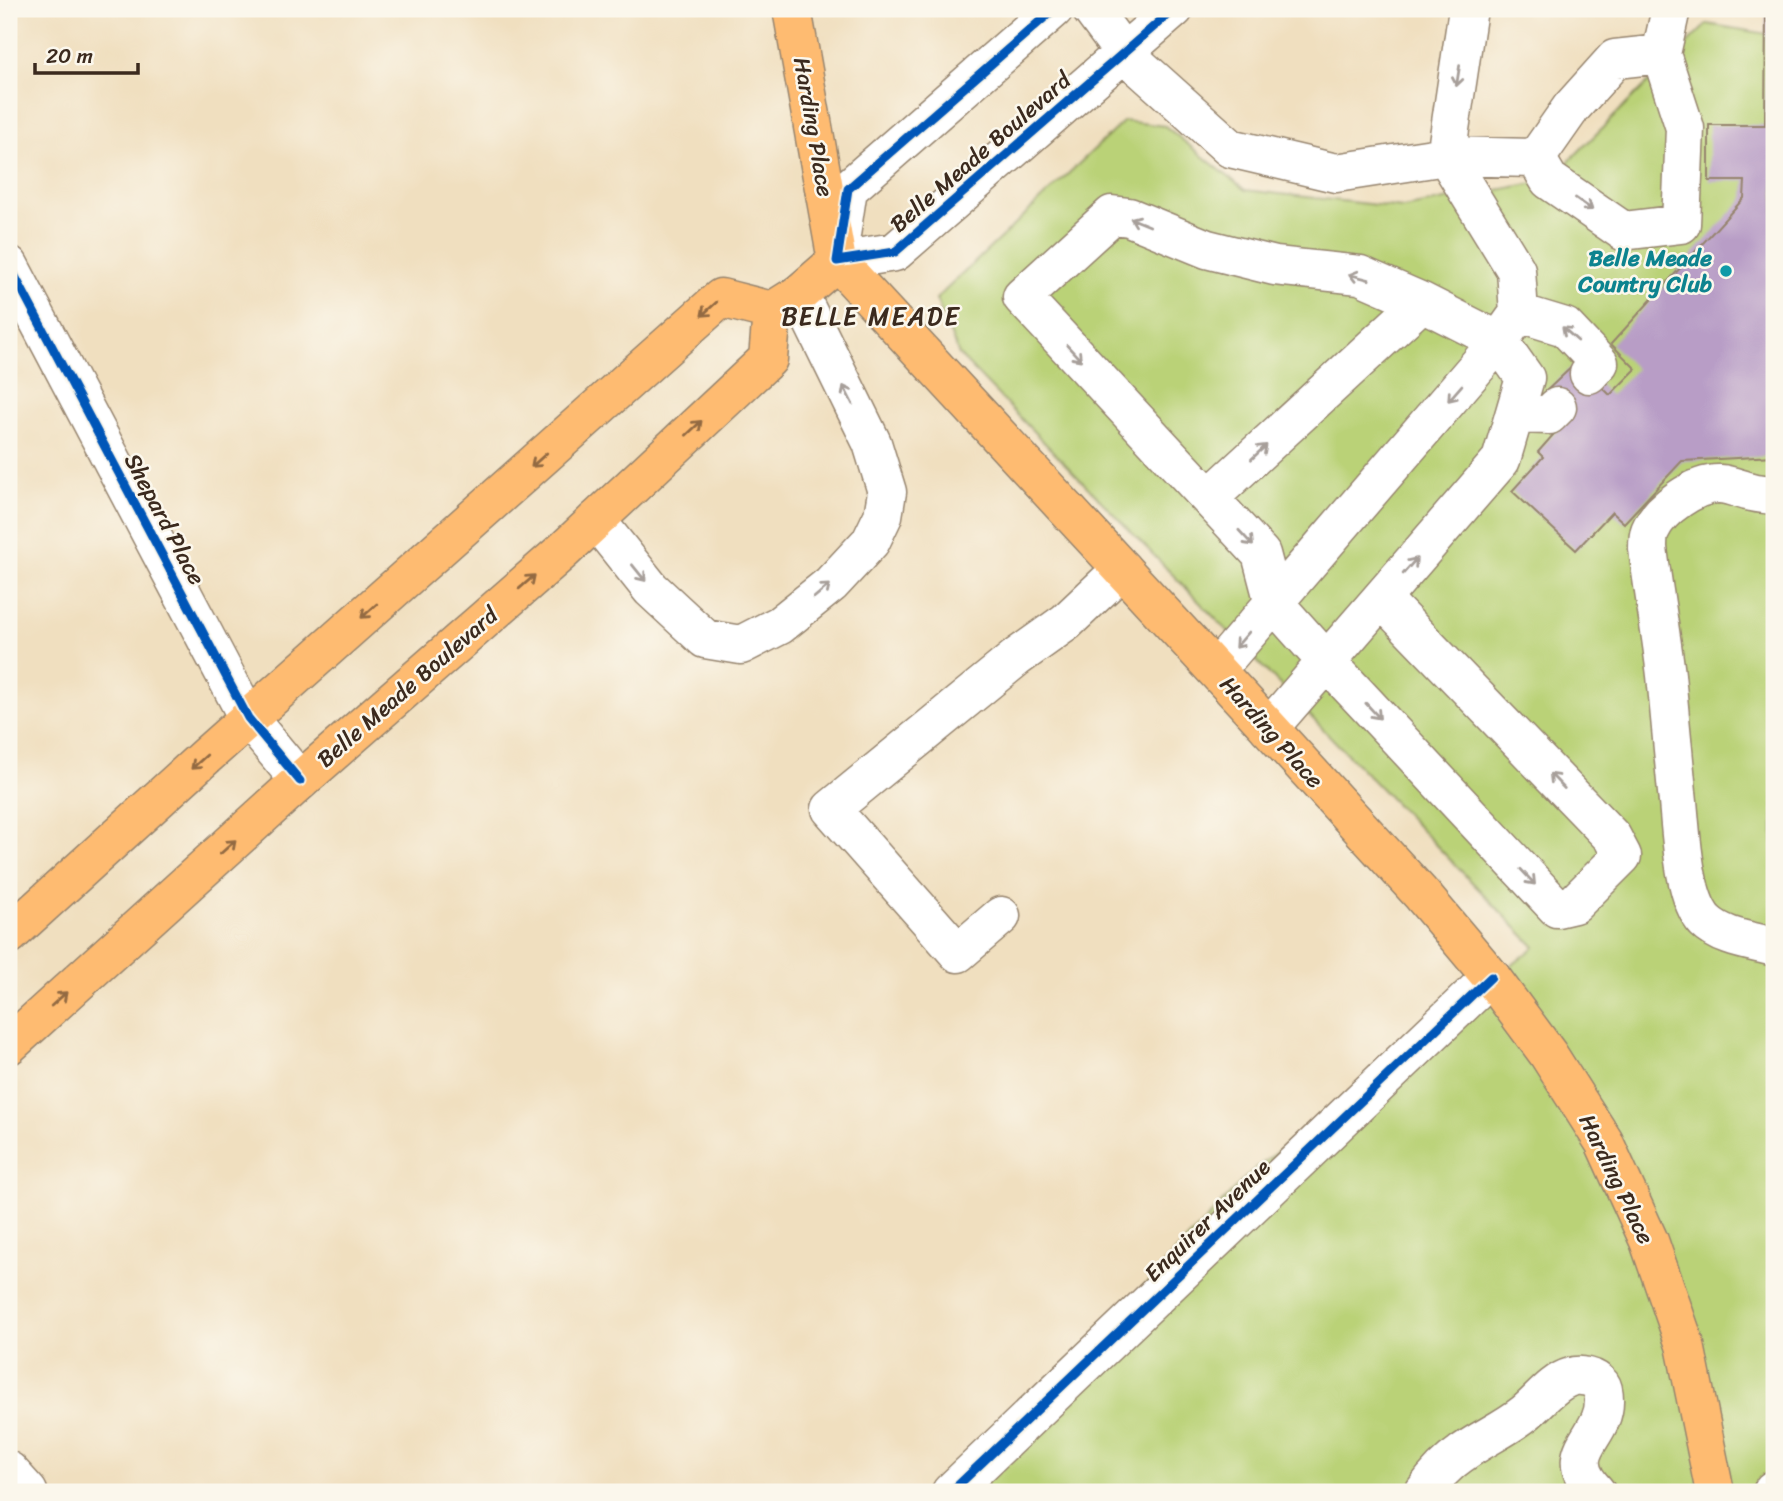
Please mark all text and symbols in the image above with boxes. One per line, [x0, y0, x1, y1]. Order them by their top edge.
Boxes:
scale bar [35, 32, 138, 76]
text: 20 m [46, 37, 93, 75]
street label: Harding Place [781, 54, 846, 200]
street label: Belle Meade Boulevard [880, 60, 1082, 243]
one-way arrow [1451, 64, 1464, 87]
one-way arrow [1574, 197, 1593, 211]
one-way arrow [1129, 214, 1151, 227]
place label: Belle Meade Country Club [1577, 238, 1712, 305]
marker: Belle Meade Country Club [1718, 263, 1734, 279]
one-way arrow [1348, 270, 1370, 283]
district label: BELLE MEADE [781, 293, 961, 339]
one-way arrow [700, 301, 718, 317]
one-way arrow [1561, 326, 1579, 342]
one-way arrow [1066, 344, 1083, 361]
one-way arrow [1447, 384, 1463, 402]
one-way arrow [840, 385, 854, 406]
one-way arrow [685, 420, 703, 436]
one-way arrow [1250, 444, 1268, 460]
street label: Shepard Place [112, 446, 217, 593]
one-way arrow [530, 452, 548, 468]
one-way arrow [1238, 529, 1254, 547]
one-way arrow [1402, 557, 1418, 575]
one-way arrow [631, 564, 646, 582]
one-way arrow [518, 574, 536, 590]
one-way arrow [812, 583, 830, 599]
street label: Belle Meade Boulevard [307, 595, 509, 778]
one-way arrow [360, 603, 378, 619]
one-way arrow [1234, 630, 1250, 648]
street label: Harding Place [1209, 666, 1334, 799]
one-way arrow [1365, 702, 1381, 720]
one-way arrow [190, 754, 208, 770]
one-way arrow [1549, 772, 1566, 789]
one-way arrow [219, 838, 236, 855]
one-way arrow [1520, 868, 1537, 885]
one-way arrow [50, 991, 68, 1007]
street label: Harding Place [1567, 1107, 1666, 1252]
street label: Enquirer Avenue [1134, 1148, 1281, 1292]

